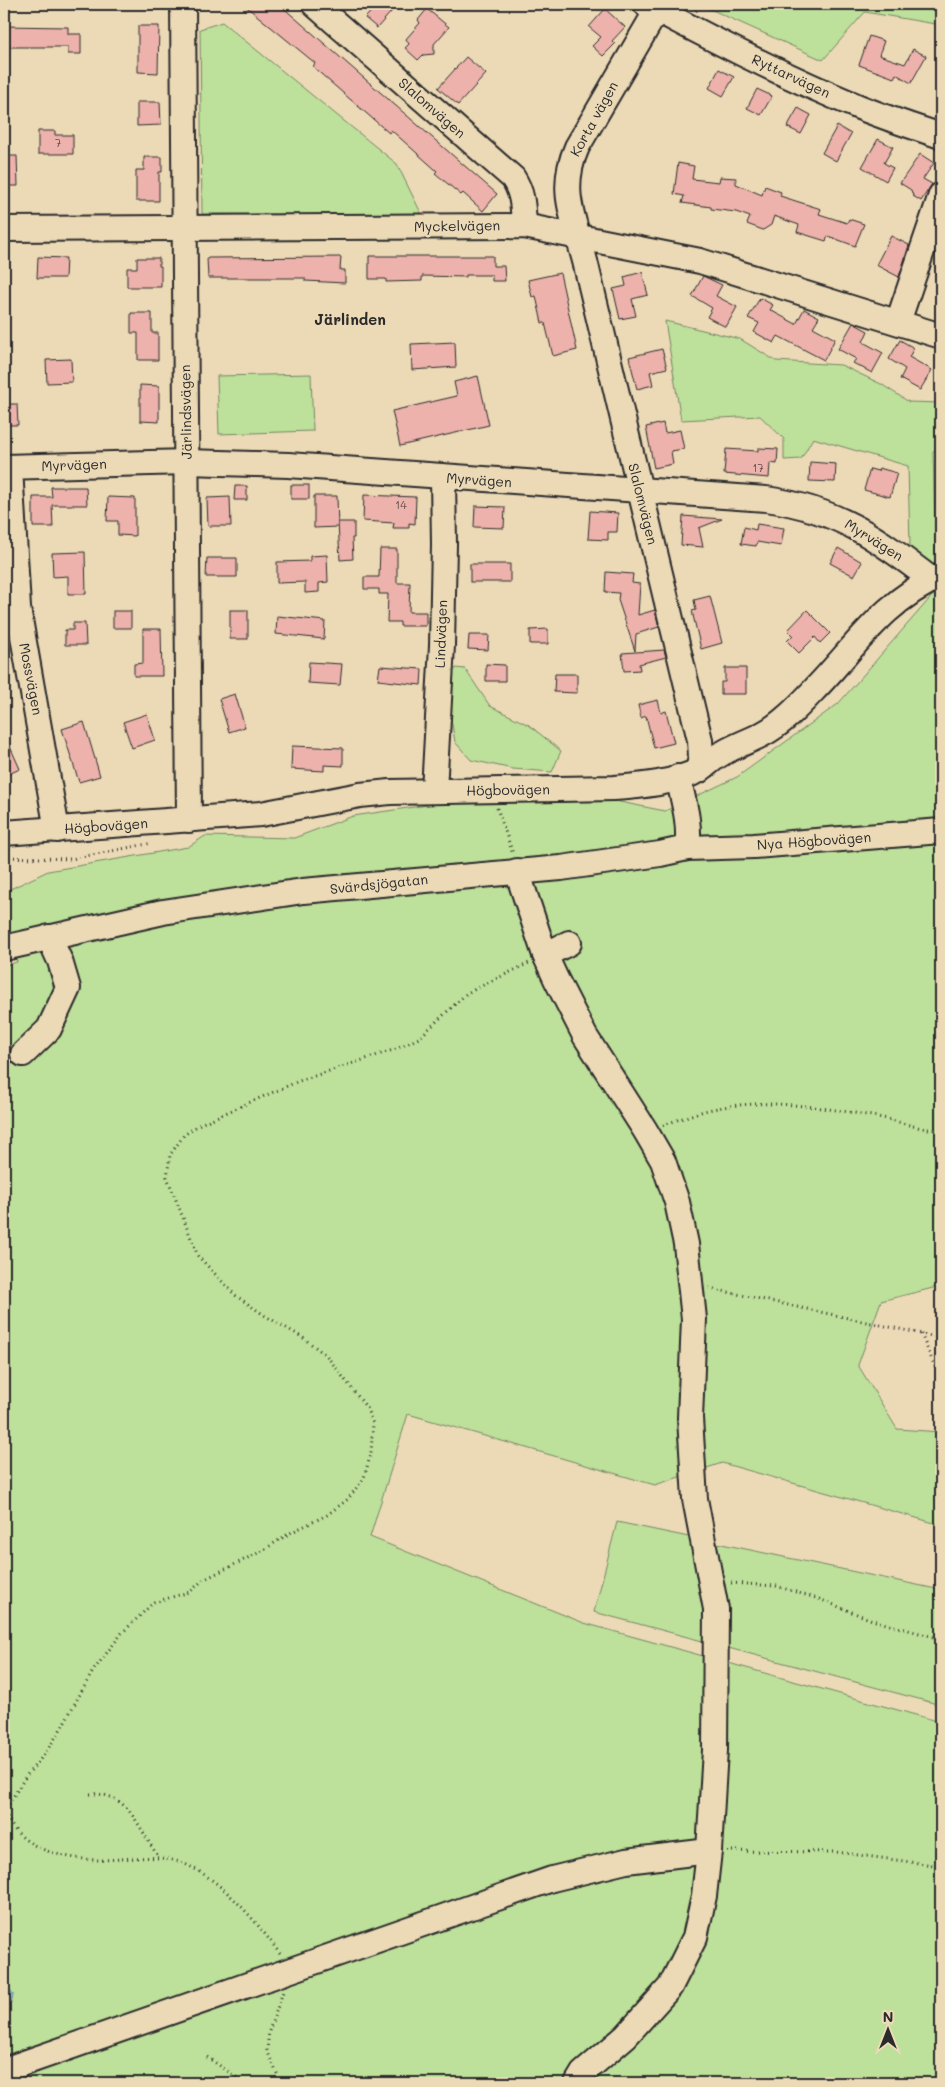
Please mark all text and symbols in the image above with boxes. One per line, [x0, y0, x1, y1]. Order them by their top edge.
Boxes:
street label: Ryttarvägen [749, 49, 834, 102]
street label: Slalomvägen [395, 73, 470, 142]
street label: Korta vägen [565, 78, 622, 160]
house number: 7 [55, 135, 61, 150]
street label: Myckelvägen [414, 215, 500, 236]
district label: Järlinden [314, 309, 386, 329]
street label: Järlindsvägen [175, 364, 196, 460]
street label: Myrvägen [41, 454, 107, 475]
house number: 17 [752, 460, 764, 475]
street label: Slalomvägen [624, 461, 663, 547]
street label: Myrvägen [446, 468, 512, 491]
house number: 14 [395, 497, 407, 512]
street label: Myrvägen [841, 514, 907, 565]
street label: Lindvägen [430, 599, 451, 668]
street label: Mossvägen [15, 641, 48, 717]
street label: Högbovägen [466, 779, 550, 800]
street label: Högbovägen [64, 813, 148, 838]
street label: Nya Högbovägen [756, 827, 872, 854]
street label: Svärdsjögatan [329, 869, 429, 898]
north arrow [862, 2004, 912, 2054]
text: N [883, 2007, 893, 2026]

